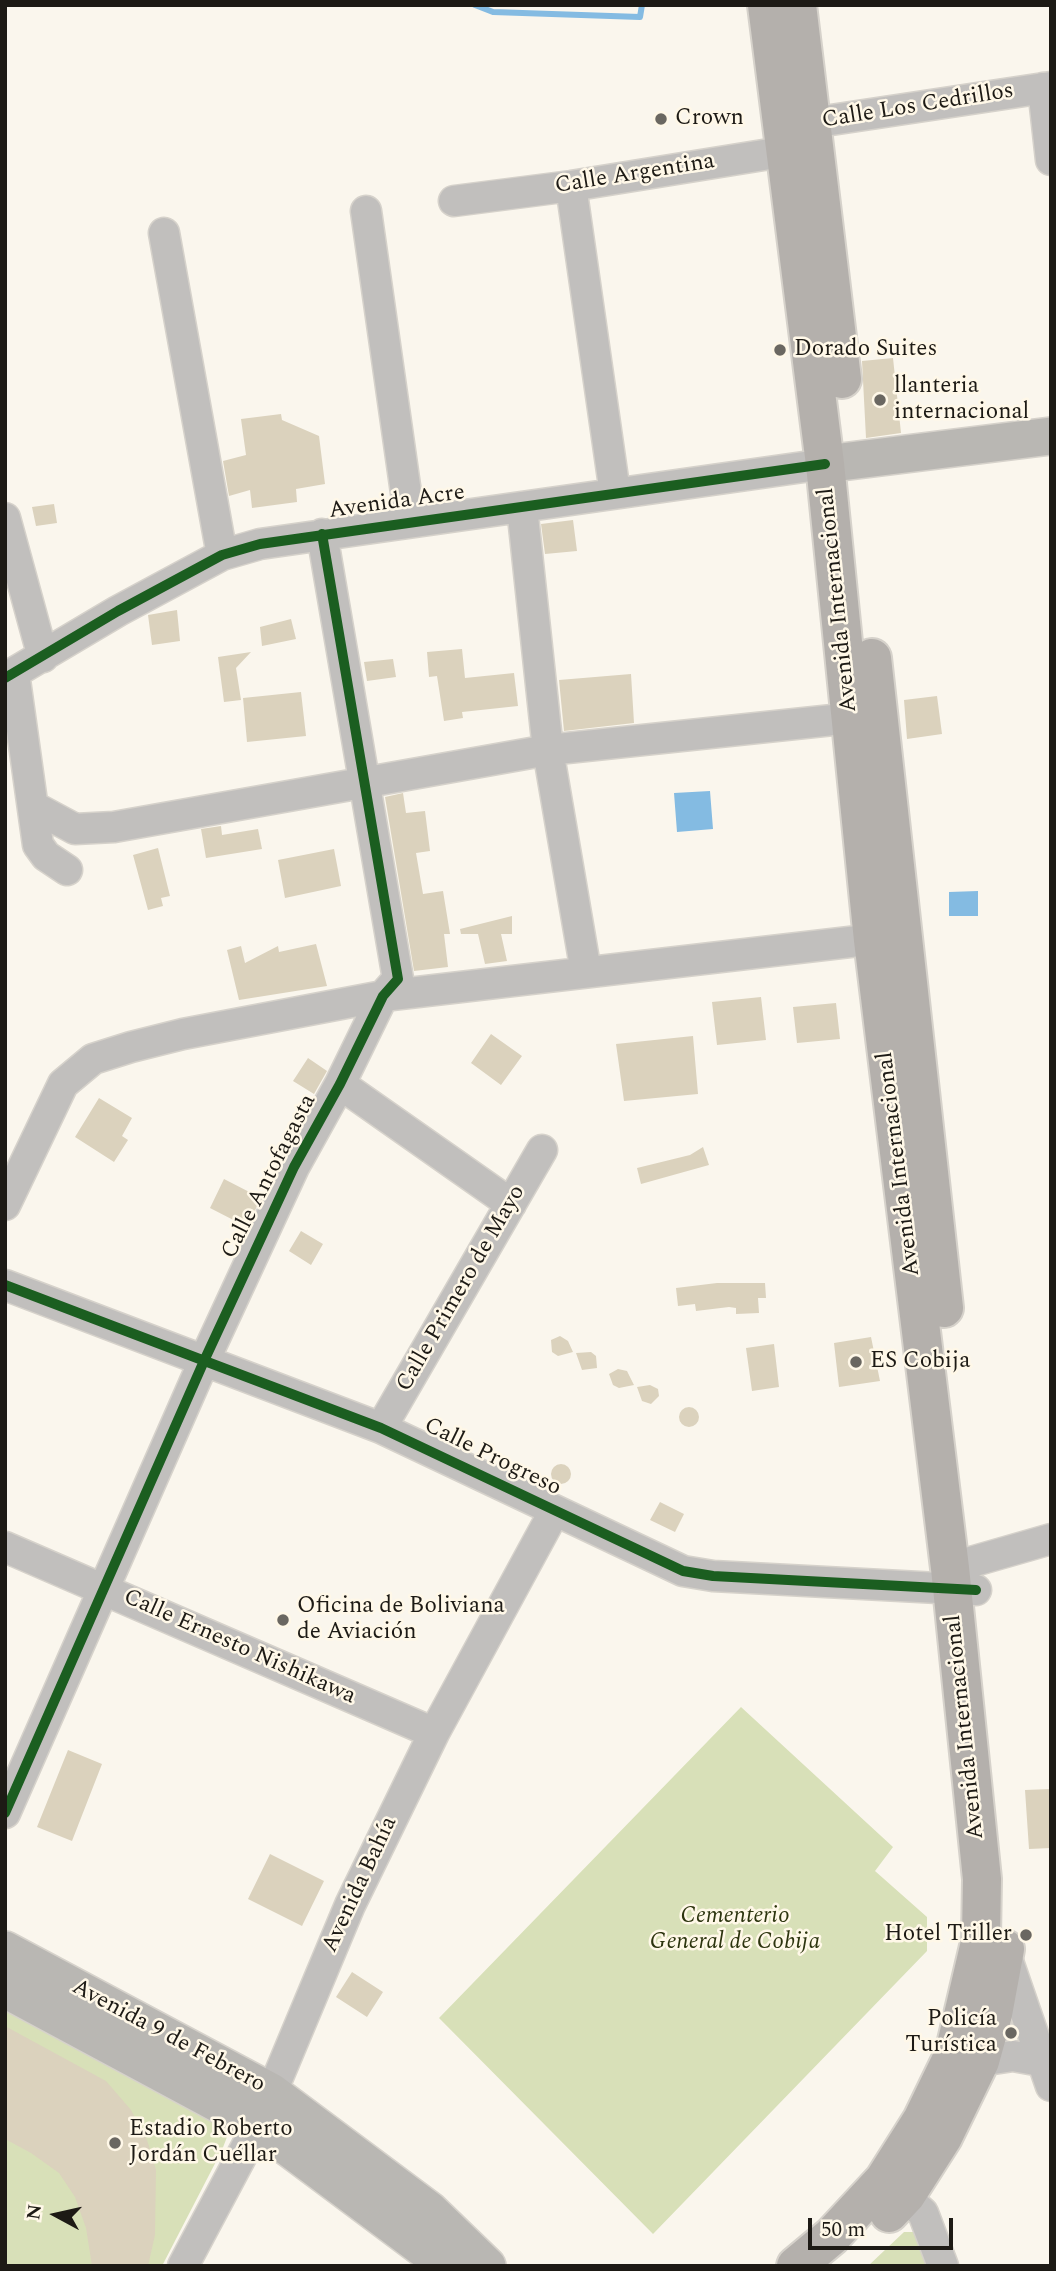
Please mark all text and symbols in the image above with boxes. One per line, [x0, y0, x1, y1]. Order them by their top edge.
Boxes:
street label: Calle Los Cedrillos [820, 78, 1016, 136]
place label: Crown [675, 105, 744, 133]
marker: Crown [653, 111, 669, 127]
street label: Calle Argentina [553, 149, 717, 201]
place label: Dorado Suites [794, 336, 937, 364]
marker: Dorado Suites [772, 342, 788, 358]
place label: llanteria internacional [894, 373, 1029, 427]
marker: llanteria internacional [872, 392, 888, 408]
street label: Avenida Acre [327, 480, 467, 526]
street label: Avenida Internacional [813, 486, 865, 714]
street label: Avenida Internacional [873, 1050, 927, 1278]
street label: Calle Antofagasta [217, 1090, 323, 1264]
street label: Calle Primero de Mayo [392, 1181, 532, 1397]
place label: ES Cobija [870, 1348, 971, 1376]
marker: ES Cobija [848, 1354, 864, 1370]
street label: Calle Progreso [419, 1413, 565, 1503]
street label: Calle Ernesto Nishikawa [119, 1584, 359, 1712]
place label: Oficina de Boliviana de Aviación [297, 1593, 505, 1647]
marker: Oficina de Boliviana de Aviación [275, 1612, 291, 1628]
street label: Avenida Internacional [940, 1613, 992, 1841]
street label: Avenida Bahía [317, 1813, 405, 1957]
park label: Cementerio General de Cobija [650, 1903, 820, 1957]
place label: Hotel Triller [884, 1921, 1012, 1949]
marker: Hotel Triller [1018, 1927, 1034, 1943]
street label: Avenida 9 de Febrero [67, 1974, 269, 2100]
place label: Policía Turística [905, 2006, 997, 2060]
marker: Policía Turística [1003, 2025, 1019, 2041]
place label: Estadio Roberto Jordán Cuéllar [129, 2116, 293, 2170]
marker: Estadio Roberto Jordán Cuéllar [107, 2135, 123, 2151]
north arrow [21, 2180, 91, 2250]
text: N [19, 2202, 50, 2222]
scale bar [811, 2204, 956, 2248]
text: 50 m [821, 2214, 865, 2246]

